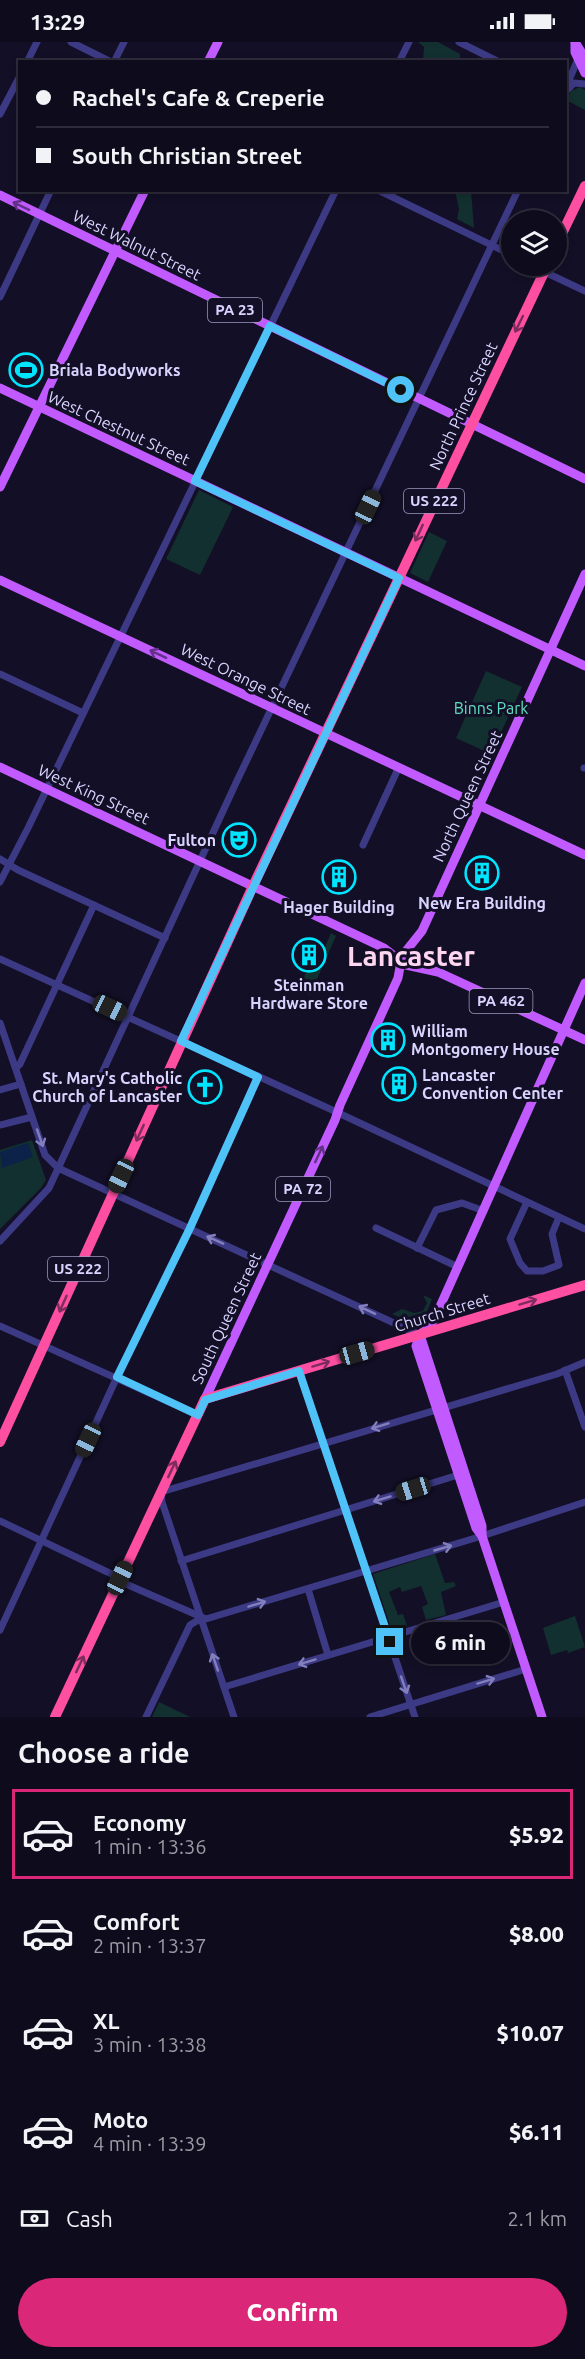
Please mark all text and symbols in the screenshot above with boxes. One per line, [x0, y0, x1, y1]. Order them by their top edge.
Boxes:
text: 13:29 [30, 9, 85, 34]
text: Rachel's Cafe & Creperie [72, 85, 325, 110]
text: South Christian Street [72, 143, 302, 168]
one-way arrow [13, 199, 31, 211]
street label: West Walnut Street [70, 206, 205, 284]
map controls [501, 210, 567, 276]
button: layers [501, 210, 567, 276]
road number: PA 23 [208, 298, 262, 322]
one-way arrow [512, 314, 524, 332]
street label: North Prince Street [425, 338, 501, 473]
sports icon: Briala Bodyworks [8, 352, 44, 388]
place label: Briala Bodyworks [49, 361, 181, 379]
route start [387, 376, 414, 403]
street label: West Chestnut Street [45, 387, 193, 469]
car [352, 487, 384, 527]
road number: US 222 [404, 489, 464, 513]
one-way arrow [412, 524, 424, 542]
street label: West Orange Street [178, 640, 315, 719]
one-way arrow [149, 648, 168, 659]
park label: Binns Park [454, 699, 528, 717]
street label: North Queen Street [429, 727, 506, 864]
street label: West King Street [35, 760, 153, 828]
theatre icon: Fulton [221, 822, 257, 858]
place label: Fulton [167, 831, 216, 849]
building icon: New Era Building [464, 855, 500, 891]
building icon: Hager Building [321, 859, 357, 895]
place label: New Era Building [418, 894, 546, 912]
place label: Hager Building [283, 898, 395, 916]
building icon: Steinman Hardware Store [291, 937, 327, 973]
district label: Lancaster [347, 940, 476, 971]
place label: Steinman Hardware Store [250, 976, 368, 1012]
road number: PA 462 [470, 989, 532, 1013]
car [90, 992, 130, 1024]
building icon: William Montgomery House [370, 1022, 406, 1058]
place label: William Montgomery House [411, 1022, 560, 1058]
building icon: Lancaster Convention Center [381, 1066, 417, 1102]
place label: Lancaster Convention Center [422, 1066, 563, 1102]
place label: St. Mary's Catholic Church of Lancaster [32, 1069, 182, 1105]
church icon: St. Mary's Catholic Church of Lancaster [187, 1069, 223, 1105]
one-way arrow [134, 1124, 145, 1142]
one-way arrow [35, 1128, 46, 1147]
one-way arrow [314, 1146, 326, 1164]
car [105, 1156, 137, 1196]
road number: PA 72 [276, 1177, 330, 1201]
one-way arrow [206, 1234, 224, 1246]
street label: South Queen Street [188, 1249, 265, 1386]
road number: US 222 [48, 1257, 108, 1281]
street label: Church Street [392, 1289, 493, 1335]
one-way arrow [57, 1294, 68, 1312]
one-way arrow [518, 1296, 537, 1307]
one-way arrow [358, 1304, 376, 1316]
car [337, 1339, 377, 1367]
one-way arrow [311, 1358, 330, 1369]
car [72, 1420, 104, 1460]
one-way arrow [371, 1421, 390, 1432]
one-way arrow [167, 1460, 179, 1478]
car [393, 1475, 433, 1503]
one-way arrow [373, 1494, 392, 1505]
one-way arrow [433, 1542, 452, 1553]
car [104, 1558, 136, 1598]
one-way arrow [247, 1598, 266, 1609]
callout: 6 min [411, 1621, 510, 1663]
route end [376, 1628, 403, 1655]
text: 6 min [435, 1631, 486, 1654]
one-way arrow [209, 1652, 220, 1671]
one-way arrow [75, 1655, 86, 1673]
one-way arrow [298, 1657, 317, 1668]
one-way arrow [476, 1675, 495, 1686]
one-way arrow [399, 1676, 410, 1695]
text: Choose a ride [18, 1738, 190, 1768]
icon: car [21, 1807, 75, 1861]
text: Economy [93, 1810, 186, 1835]
text: $5.92 [509, 1822, 564, 1847]
text: 1 min · 13:36 [93, 1835, 207, 1858]
icon: car [21, 1906, 75, 1960]
text: Comfort [93, 1909, 180, 1934]
text: $8.00 [509, 1921, 564, 1946]
text: 2 min · 13:37 [93, 1934, 207, 1957]
icon: car [21, 2005, 75, 2059]
text: XL [93, 2008, 120, 2033]
text: $10.07 [497, 2020, 564, 2045]
text: 3 min · 13:38 [93, 2033, 207, 2056]
icon: car [21, 2104, 75, 2158]
text: Moto [93, 2107, 148, 2132]
text: $6.11 [509, 2119, 564, 2144]
text: 4 min · 13:39 [93, 2132, 207, 2155]
icon: cash [18, 2202, 51, 2235]
text: Cash [66, 2206, 113, 2231]
text: 2.1 km [508, 2207, 567, 2230]
button: Confirm [18, 2278, 567, 2347]

